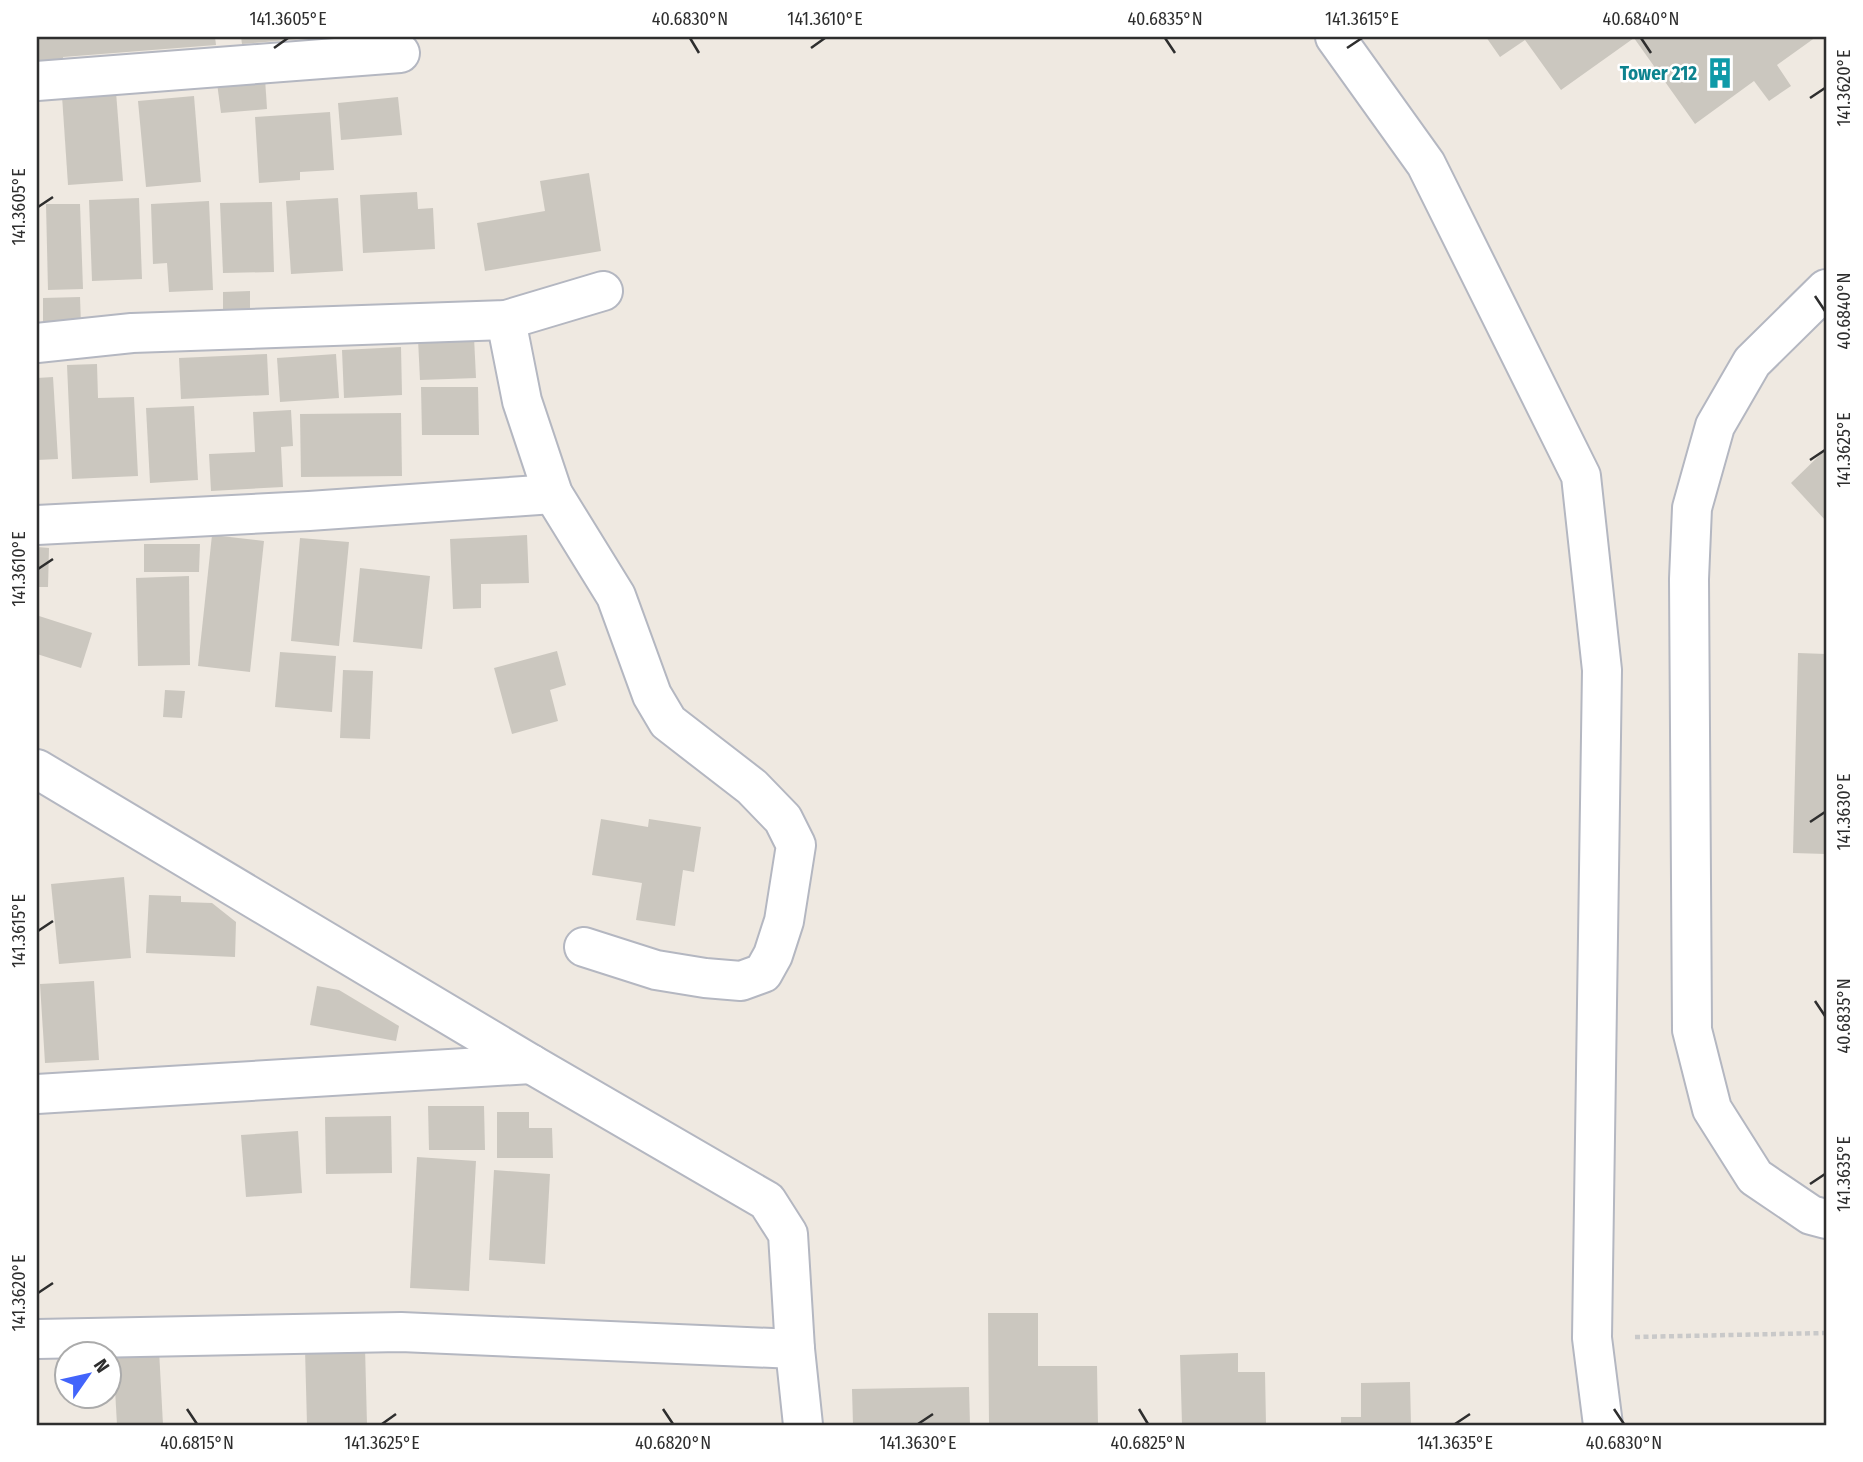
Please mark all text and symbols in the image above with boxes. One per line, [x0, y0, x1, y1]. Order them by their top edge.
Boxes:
text: 141.3605°E [249, 8, 327, 30]
text: 40.6830°N [652, 8, 728, 30]
text: 141.3610°E [787, 8, 863, 30]
text: 40.6835°N [1127, 8, 1203, 30]
text: 141.3615°E [1325, 8, 1399, 30]
text: 40.6840°N [1602, 8, 1680, 30]
text: 141.3620°E [1833, 50, 1855, 126]
building icon: Tower 212 [1703, 56, 1737, 90]
place label: Tower 212 [1620, 62, 1697, 85]
text: 141.3605°E [8, 168, 30, 246]
text: 40.6840°N [1833, 272, 1855, 350]
text: 141.3625°E [1833, 412, 1855, 488]
text: 141.3610°E [8, 531, 30, 607]
text: 141.3630°E [1833, 773, 1855, 851]
text: 141.3615°E [8, 894, 30, 968]
text: 40.6835°N [1833, 978, 1855, 1054]
text: 141.3635°E [1833, 1136, 1855, 1212]
text: 141.3620°E [8, 1255, 30, 1331]
north arrow [52, 1340, 122, 1410]
text: N [89, 1355, 114, 1377]
text: 40.6815°N [160, 1432, 234, 1454]
text: 141.3625°E [344, 1432, 420, 1454]
text: 40.6820°N [635, 1432, 711, 1454]
text: 141.3630°E [879, 1432, 957, 1454]
text: 40.6825°N [1111, 1432, 1185, 1454]
text: 141.3635°E [1417, 1432, 1493, 1454]
text: 40.6830°N [1586, 1432, 1662, 1454]

